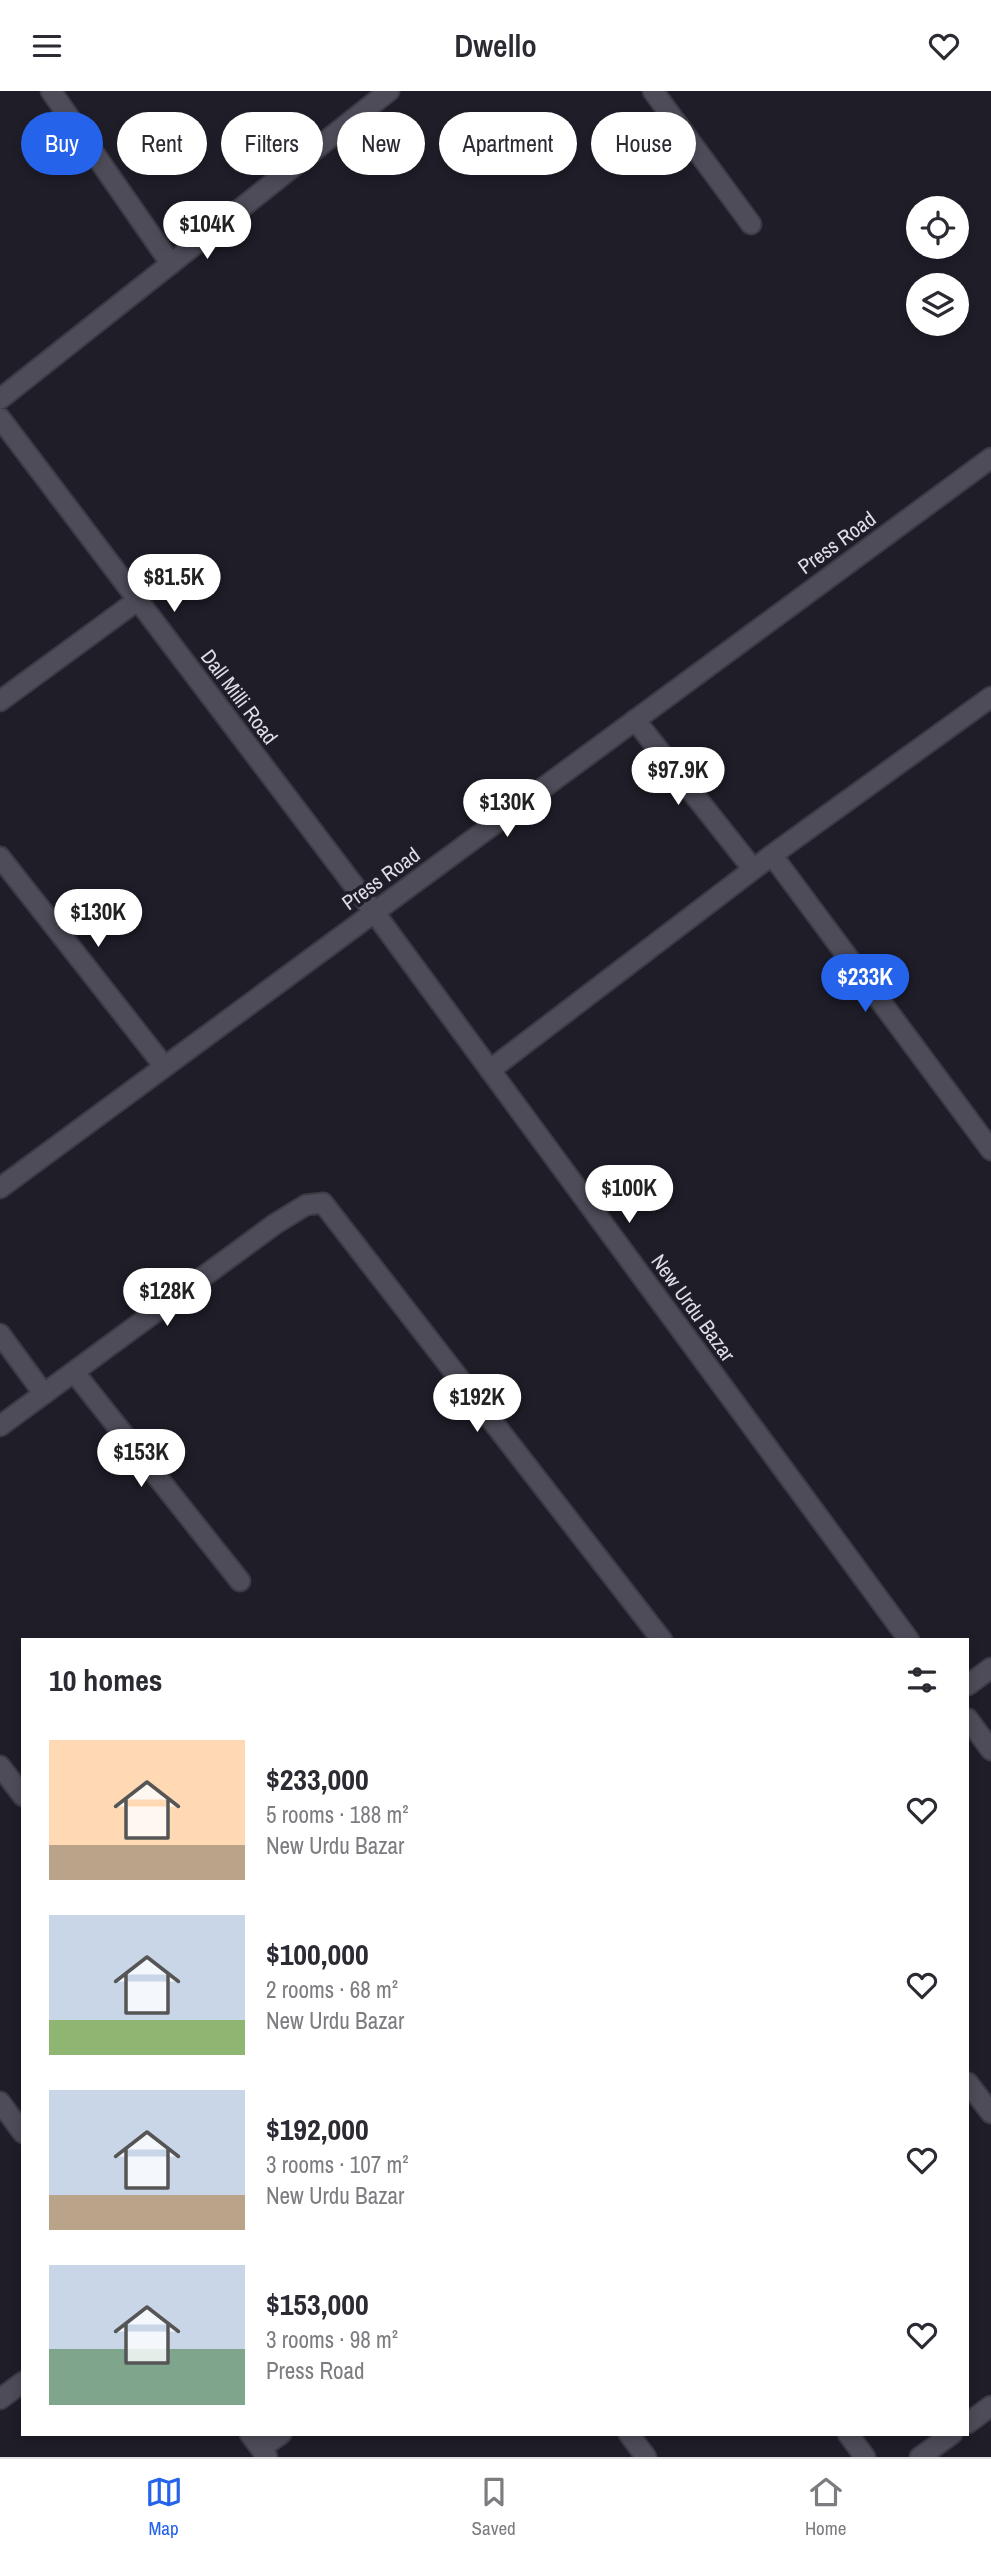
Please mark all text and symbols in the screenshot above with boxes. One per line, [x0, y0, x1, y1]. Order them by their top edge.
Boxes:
text: Dwello [454, 24, 537, 67]
icon: menu [28, 27, 66, 65]
icon: heart [925, 27, 963, 65]
chip: Buy [21, 112, 103, 175]
chip: Rent [117, 112, 207, 175]
chip: Filters [221, 112, 323, 175]
chip: New [337, 112, 425, 175]
chip: Apartment [439, 112, 577, 175]
chip: House [591, 112, 696, 175]
map controls [906, 196, 969, 336]
button: locate [906, 196, 969, 259]
pin: $104K [158, 201, 256, 261]
text: $104K [179, 208, 235, 239]
button: layers [906, 273, 969, 336]
street label: Press Road [792, 504, 882, 581]
pin: $81.5K [117, 554, 231, 614]
text: $81.5K [144, 561, 204, 592]
street label: Dall Milli Road [194, 643, 285, 750]
pin: $97.9K [621, 747, 735, 807]
text: $97.9K [648, 754, 708, 785]
pin: $130K [458, 779, 556, 839]
text: $130K [479, 786, 535, 817]
street label: Press Road [336, 840, 426, 917]
pin: $130K [49, 889, 147, 949]
text: $130K [70, 896, 126, 927]
pin: $233K [816, 955, 914, 1014]
text: $233K [837, 961, 893, 992]
pin: $100K [580, 1165, 678, 1225]
text: $100K [601, 1172, 657, 1203]
street label: New Urdu Bazar [645, 1248, 742, 1368]
pin: $128K [118, 1269, 216, 1328]
text: $128K [139, 1275, 195, 1306]
pin: $192K [428, 1375, 526, 1434]
text: $192K [449, 1381, 505, 1412]
pin: $153K [92, 1429, 190, 1489]
text: $153K [113, 1436, 169, 1467]
text: 10 homes [49, 1660, 163, 1700]
icon: filters [903, 1661, 941, 1699]
text: $233,000 [266, 1759, 369, 1799]
icon: home [105, 1768, 189, 1852]
icon: heart [903, 1791, 941, 1829]
text: 5 rooms · 188 m² [266, 1799, 409, 1830]
text: New Urdu Bazar [266, 1830, 404, 1861]
text: $100,000 [266, 1934, 369, 1974]
icon: home [105, 1943, 189, 2027]
icon: heart [903, 1966, 941, 2004]
text: 2 rooms · 68 m² [266, 1974, 398, 2005]
text: New Urdu Bazar [266, 2005, 404, 2036]
text: $192,000 [266, 2109, 369, 2149]
icon: home [105, 2118, 189, 2202]
icon: heart [903, 2141, 941, 2179]
text: 3 rooms · 107 m² [266, 2149, 409, 2180]
text: New Urdu Bazar [266, 2180, 404, 2211]
text: $153,000 [266, 2284, 369, 2324]
icon: home [105, 2293, 189, 2377]
icon: heart [903, 2316, 941, 2354]
text: 3 rooms · 98 m² [266, 2324, 398, 2355]
text: Press Road [266, 2355, 365, 2386]
tab: Map [145, 2473, 183, 2541]
tab: Saved [472, 2473, 516, 2541]
tab: Home [805, 2473, 846, 2541]

